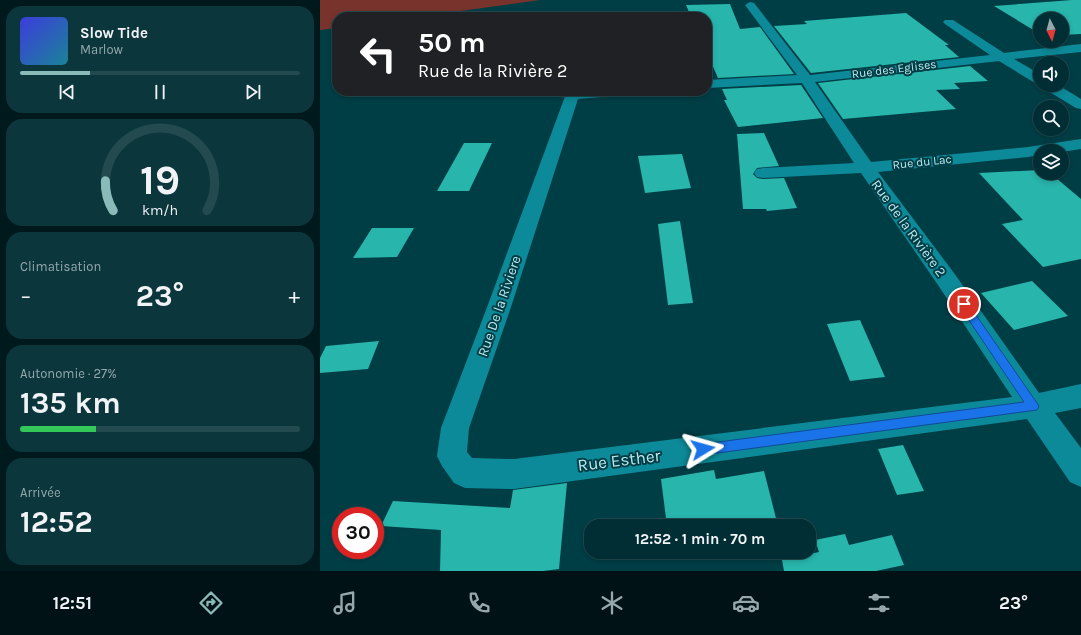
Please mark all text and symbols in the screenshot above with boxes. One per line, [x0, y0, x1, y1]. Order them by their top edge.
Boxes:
north arrow [1033, 12, 1069, 48]
map controls [1033, 12, 1069, 180]
text: Slow Tide [80, 24, 148, 42]
text: 50 m [418, 26, 486, 59]
icon: left [352, 28, 404, 80]
text: Marlow [80, 42, 123, 57]
button: sound [1033, 56, 1069, 92]
street label: Rue des Eglises [851, 57, 937, 81]
text: Rue de la Rivière 2 [418, 60, 567, 82]
icon: previous [56, 81, 78, 103]
icon: pause [149, 81, 171, 103]
icon: next [242, 81, 264, 103]
button: search [1033, 100, 1069, 136]
button: layers [1033, 144, 1069, 180]
street label: Rue du Lac [892, 152, 952, 172]
text: 19 [140, 155, 180, 203]
street label: Rue de la Rivière 2 [868, 176, 950, 280]
text: km/h [142, 201, 178, 218]
street label: Rue De la Riviere [474, 253, 525, 359]
text: Climatisation [20, 259, 101, 274]
text: 23° [136, 278, 184, 314]
text: − [20, 283, 32, 309]
text: + [288, 283, 300, 309]
pin [947, 287, 981, 321]
icon: arrive [953, 293, 975, 315]
text: Autonomie · 27% [20, 366, 117, 381]
text: 135 km [20, 385, 121, 421]
position arrow [682, 428, 724, 470]
street label: Rue Esther [576, 445, 662, 475]
text: Arrivée [20, 485, 61, 500]
text: 12:52 [20, 504, 93, 540]
speed limit sign: 30 [332, 507, 384, 559]
text: 12:52 · 1 min · 70 m [635, 530, 765, 548]
icon: directions [197, 589, 225, 617]
icon: music [331, 589, 359, 617]
icon: phone [465, 589, 493, 617]
icon: climate [598, 589, 626, 617]
icon: car [732, 589, 760, 617]
icon: filters [865, 589, 893, 617]
text: 12:51 [53, 592, 92, 614]
text: 23° [999, 592, 1028, 614]

